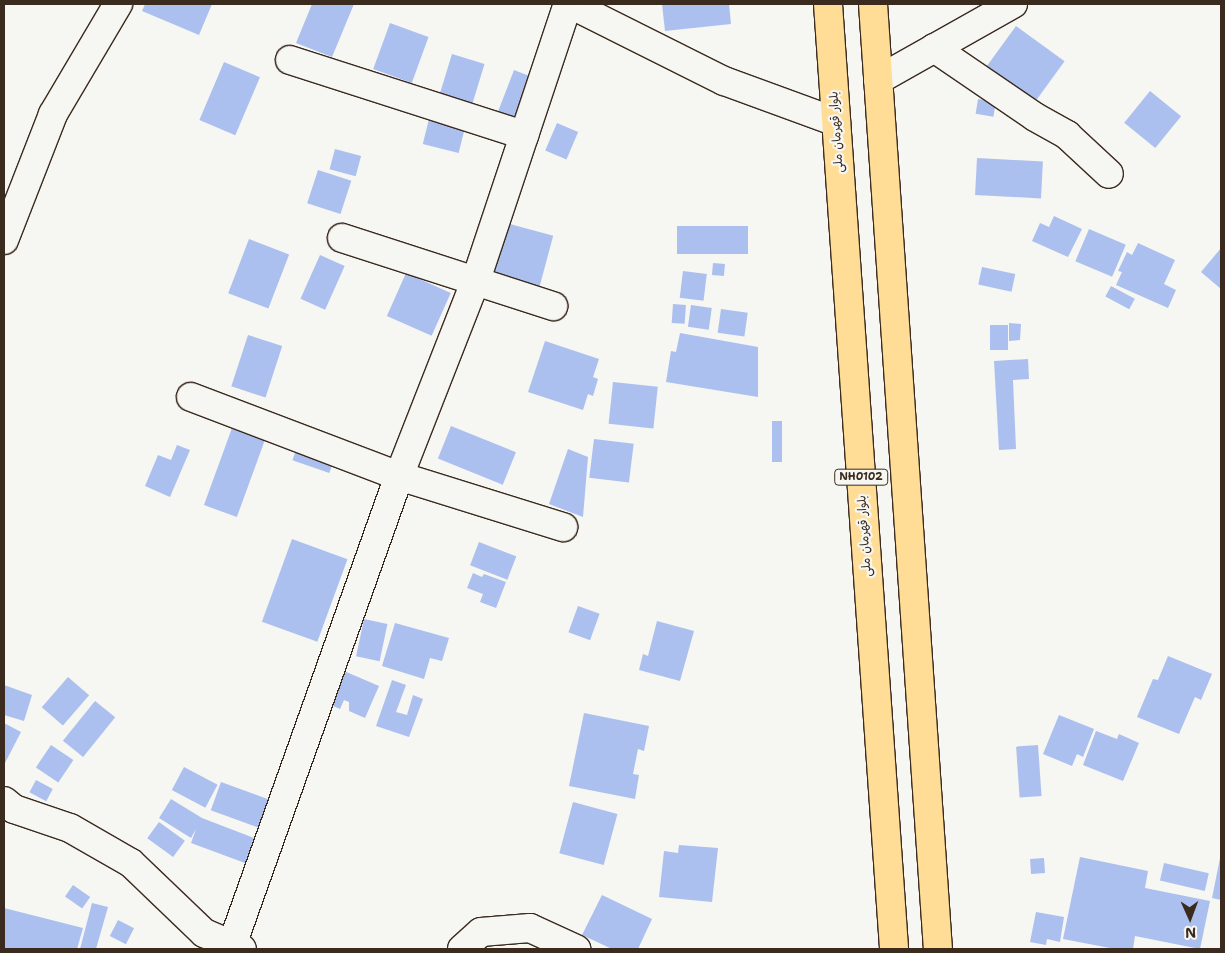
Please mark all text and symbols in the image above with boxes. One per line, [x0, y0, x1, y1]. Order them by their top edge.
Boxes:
street label: بلوار قهرمان ملی [827, 91, 847, 173]
road number: NH0102 [834, 468, 888, 486]
street label: بلوار قهرمان ملی [855, 495, 875, 577]
north arrow [1165, 893, 1215, 943]
text: N [1185, 924, 1196, 942]

